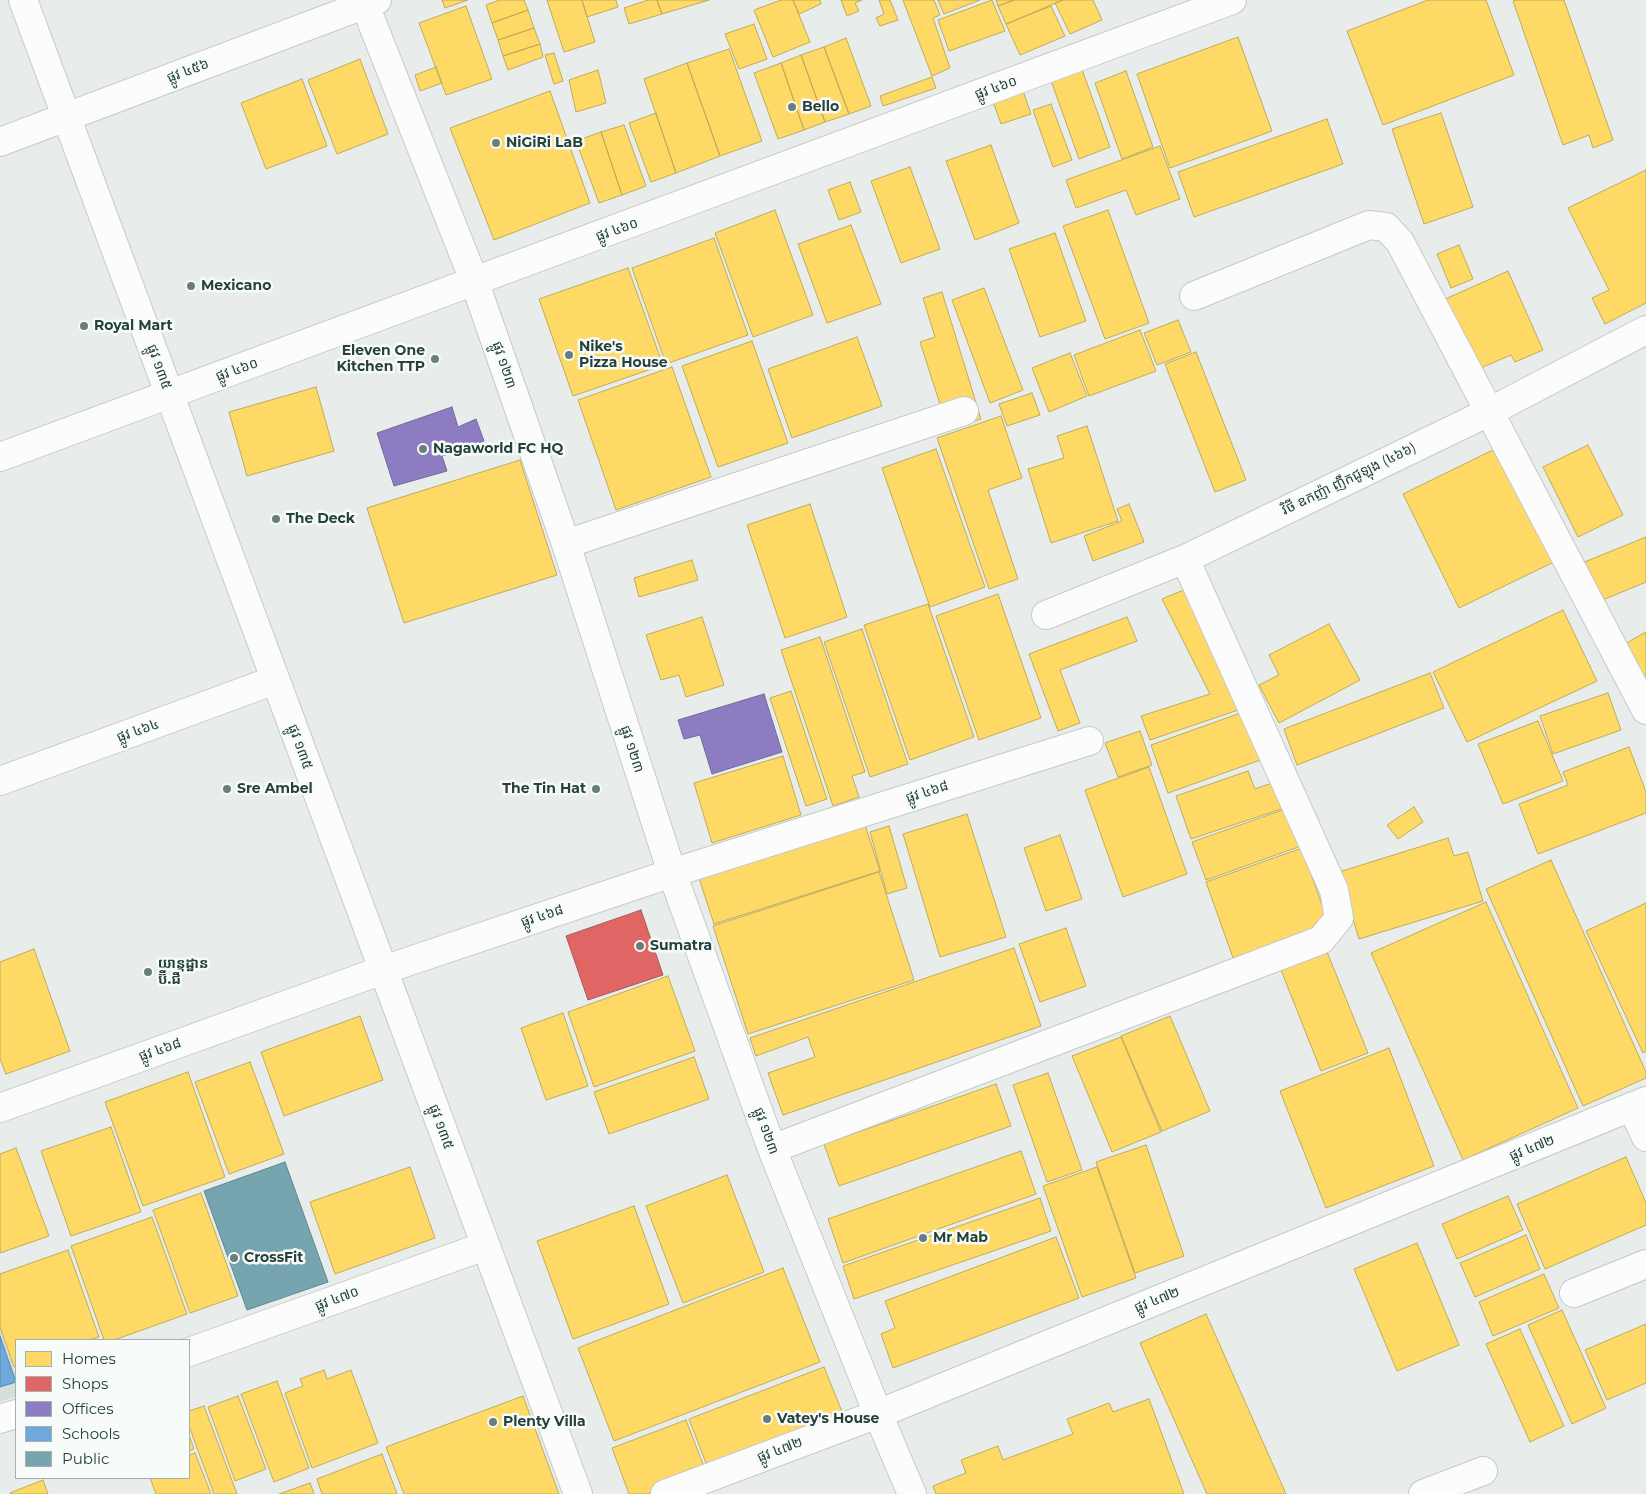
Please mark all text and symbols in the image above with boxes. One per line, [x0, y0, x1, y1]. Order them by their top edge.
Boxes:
street label: ផ្លូវ ៤៥៦ [165, 55, 211, 87]
street label: ផ្លូវ ៤៦០ [973, 73, 1019, 103]
place label: Bello [802, 99, 839, 115]
marker: Bello [786, 101, 798, 113]
place label: NiGiRi LaB [506, 135, 583, 151]
marker: NiGiRi LaB [490, 137, 502, 149]
street label: ផ្លូវ ៤៦០ [594, 215, 640, 245]
place label: Mexicano [201, 278, 271, 294]
marker: Mexicano [185, 280, 197, 292]
place label: Royal Mart [94, 318, 172, 334]
marker: Royal Mart [78, 320, 90, 332]
street label: ផ្លូវ ១២៣ [488, 339, 520, 391]
place label: Nike's Pizza House [579, 339, 668, 372]
street label: ផ្លូវ ១៣៥ [143, 342, 175, 392]
place label: Eleven One Kitchen TTP [336, 343, 425, 376]
marker: Nike's Pizza House [563, 349, 575, 361]
marker: Eleven One Kitchen TTP [429, 353, 441, 365]
street label: ផ្លូវ ៤៦០ [214, 355, 260, 385]
street label: វិថី ឧកញ៉ា ញឹកជូឡុង (៤៦៦) [1279, 439, 1419, 519]
place label: Nagaworld FC HQ [433, 441, 563, 457]
marker: Nagaworld FC HQ [417, 443, 429, 455]
place label: The Deck [286, 511, 355, 527]
marker: The Deck [270, 513, 282, 525]
street label: ផ្លូវ ៤៦៤ [115, 716, 161, 746]
street label: ផ្លូវ ១៣៥ [284, 722, 316, 772]
street label: ផ្លូវ ១២៣ [617, 723, 647, 775]
street label: ផ្លូវ ៤៦៨ [904, 777, 950, 807]
place label: Sre Ambel [237, 781, 313, 797]
place label: The Tin Hat [502, 781, 586, 797]
marker: Sre Ambel [221, 783, 233, 795]
marker: The Tin Hat [590, 783, 602, 795]
street label: ផ្លូវ ៤៦៨ [519, 901, 565, 931]
place label: Sumatra [650, 938, 712, 954]
marker: Sumatra [634, 940, 646, 952]
place label: យាន្ដដ្ឋាន ប៊ី.ជី [158, 956, 208, 989]
marker: យាន្ដដ្ឋាន ប៊ី.ជី [142, 966, 154, 978]
street label: ផ្លូវ ៤៦៨ [137, 1035, 183, 1065]
street label: ផ្លូវ ១៣៥ [425, 1102, 457, 1152]
street label: ផ្លូវ ១២៣ [750, 1105, 782, 1157]
street label: ផ្លូវ ៤៧២ [1507, 1131, 1557, 1165]
place label: Mr Mab [933, 1230, 988, 1246]
marker: Mr Mab [917, 1232, 929, 1244]
place label: CrossFit [244, 1250, 303, 1266]
marker: CrossFit [228, 1252, 240, 1264]
street label: ផ្លូវ ៤៧០ [313, 1283, 361, 1315]
street label: ផ្លូវ ៤៧២ [1132, 1283, 1182, 1317]
legend [15, 1339, 190, 1479]
text: Homes [62, 1349, 116, 1368]
text: Shops [62, 1374, 108, 1393]
text: Offices [62, 1399, 114, 1418]
place label: Vatey's House [777, 1411, 879, 1427]
marker: Vatey's House [761, 1413, 773, 1425]
place label: Plenty Villa [503, 1414, 586, 1430]
marker: Plenty Villa [487, 1416, 499, 1428]
text: Schools [62, 1424, 120, 1443]
street label: ផ្លូវ ៤៧២ [755, 1434, 805, 1466]
text: Public [62, 1449, 110, 1468]

